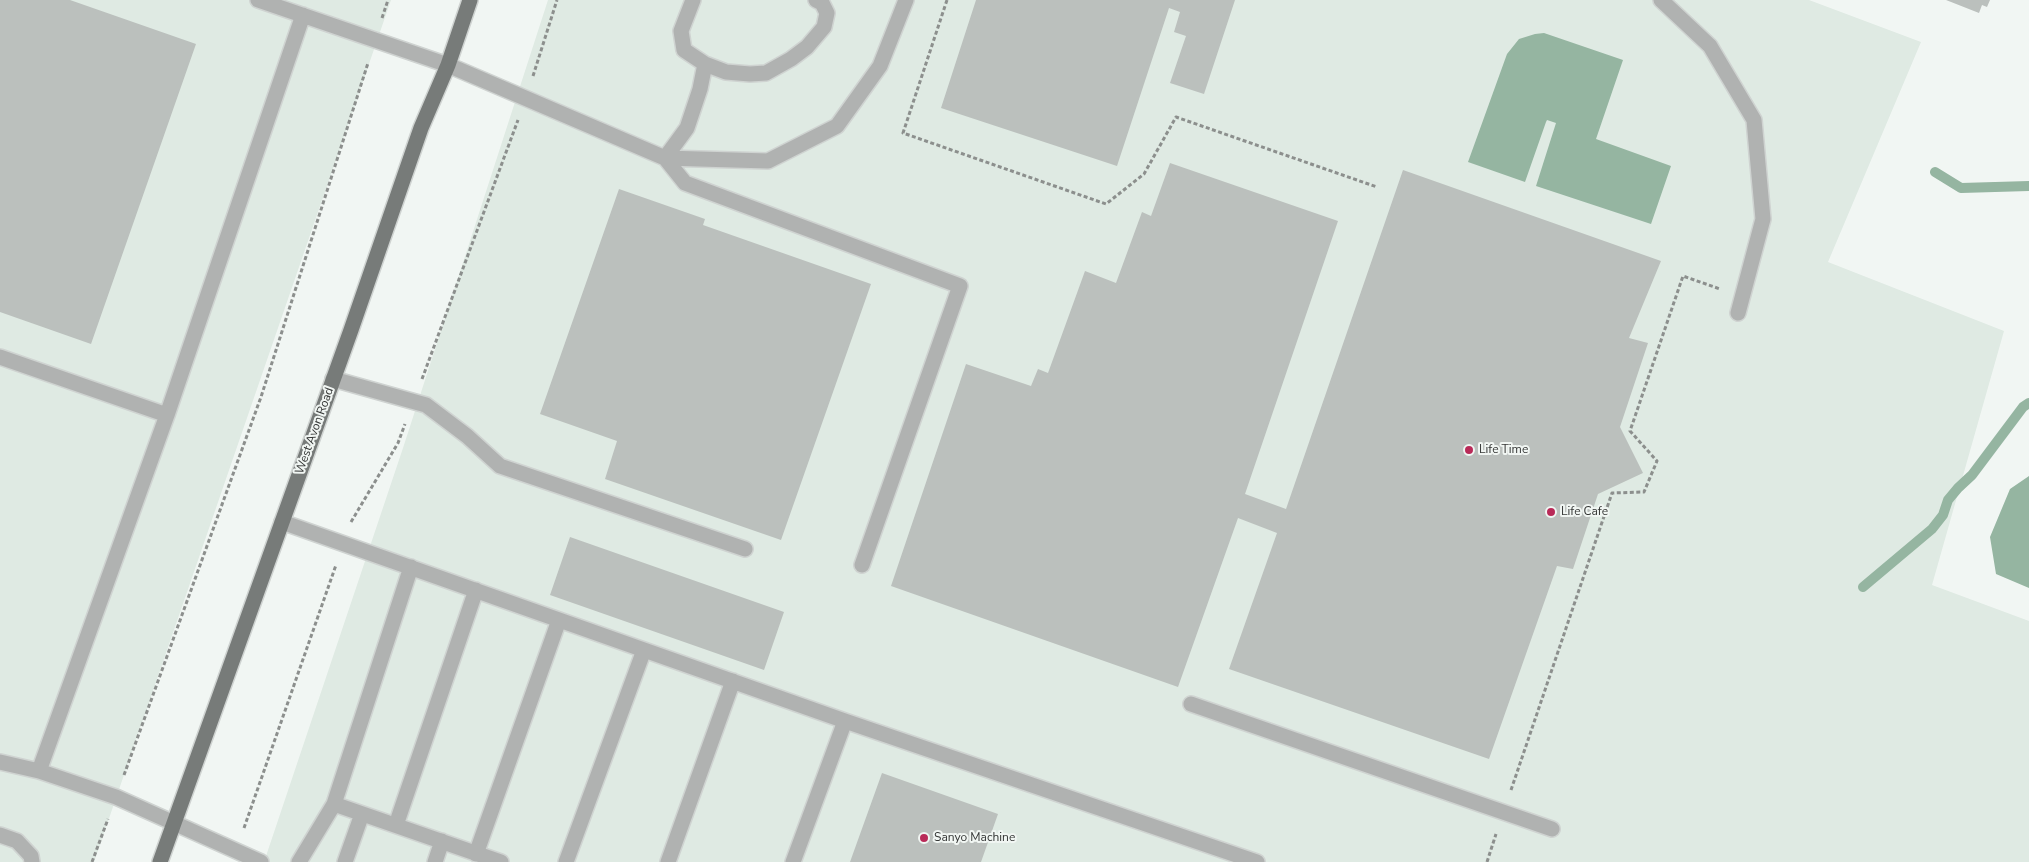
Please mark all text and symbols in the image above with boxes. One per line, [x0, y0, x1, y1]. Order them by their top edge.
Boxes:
street label: West Avon Road [293, 386, 337, 476]
place label: Life Time [1479, 443, 1528, 457]
marker: Life Time [1463, 444, 1475, 456]
place label: Life Cafe [1561, 505, 1608, 519]
marker: Life Cafe [1545, 506, 1557, 518]
place label: Sanyo Machine [934, 831, 1015, 845]
marker: Sanyo Machine [918, 832, 930, 844]

